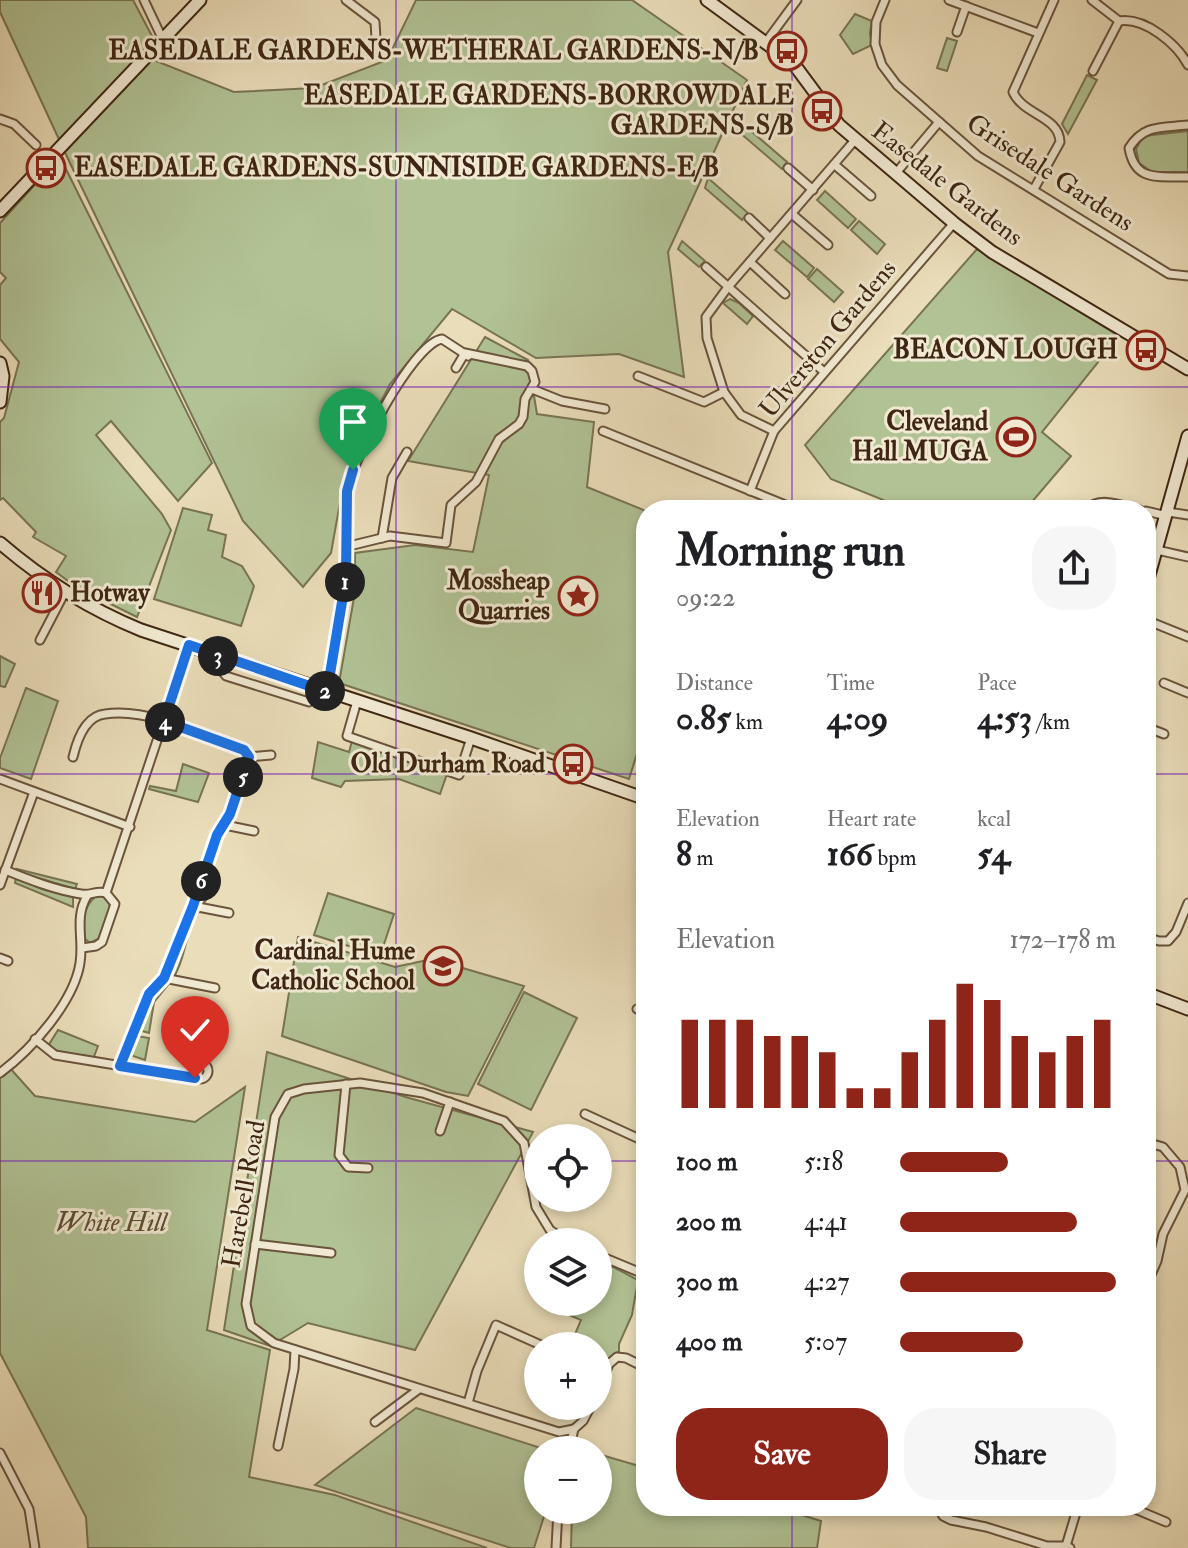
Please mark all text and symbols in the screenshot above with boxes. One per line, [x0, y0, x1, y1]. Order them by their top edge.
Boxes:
bus stop icon: EASEDALE GARDENS-WETHERAL GARDENS-N/B [766, 30, 808, 72]
place label: EASEDALE GARDENS-WETHERAL GARDENS-N/B [109, 35, 759, 67]
place label: EASEDALE GARDENS-BORROWDALE GARDENS-S/B [304, 80, 794, 142]
bus stop icon: EASEDALE GARDENS-BORROWDALE GARDENS-S/B [801, 90, 843, 132]
street label: Grisedale Gardens [960, 107, 1140, 239]
street label: Easedale Gardens [865, 115, 1029, 253]
bus stop icon: EASEDALE GARDENS-SUNNISIDE GARDENS-E/B [25, 147, 67, 189]
place label: EASEDALE GARDENS-SUNNISIDE GARDENS-E/B [74, 152, 719, 184]
street label: Ulverston Gardens [753, 253, 903, 425]
bus stop icon: BEACON LOUGH [1125, 329, 1167, 371]
place label: BEACON LOUGH [893, 334, 1118, 366]
pin [319, 388, 387, 470]
icon: arrive [331, 400, 375, 444]
place label: Cleveland Hall MUGA [852, 406, 988, 468]
sports icon: Cleveland Hall MUGA [995, 416, 1037, 458]
text: Morning run [676, 524, 905, 579]
button: share [1032, 526, 1116, 610]
pin: 1 [325, 562, 365, 602]
place label: Mossheap Quarries [446, 565, 550, 627]
text: 1 [341, 568, 349, 596]
restaurant icon: Hotway [21, 572, 63, 614]
place icon: Mossheap Quarries [557, 575, 599, 617]
place label: Hotway [70, 577, 151, 610]
text: 09:22 [676, 582, 735, 614]
pin: 3 [198, 636, 238, 676]
text: 3 [214, 642, 222, 670]
text: Distance [676, 669, 753, 697]
text: Time [827, 669, 875, 697]
text: Pace [977, 669, 1017, 697]
pin: 2 [305, 671, 345, 711]
text: 2 [319, 677, 331, 705]
text: 0.85 [676, 697, 731, 740]
text: 4:09 [827, 697, 888, 740]
text: 4:53 [977, 697, 1032, 740]
pin: 4 [145, 702, 185, 742]
text: 4 [159, 708, 171, 736]
text: km [731, 708, 763, 736]
text: /km [1032, 708, 1070, 736]
bus stop icon: Old Durham Road [552, 743, 594, 785]
place label: Old Durham Road [351, 748, 545, 780]
pin: 5 [223, 757, 263, 797]
text: 5 [238, 763, 248, 791]
text: Elevation [676, 805, 760, 833]
text: Heart rate [827, 805, 916, 833]
text: kcal [977, 805, 1011, 833]
text: 8 [676, 833, 692, 876]
text: 166 [827, 833, 873, 876]
text: 54 [977, 833, 1010, 876]
text: m [692, 844, 714, 872]
text: bpm [873, 844, 917, 872]
pin: 6 [181, 861, 221, 901]
text: 6 [195, 867, 207, 895]
text: Elevation [676, 924, 775, 956]
text: 172–178 m [1009, 924, 1116, 956]
place label: Cardinal Hume Catholic School [251, 935, 415, 997]
school or university icon: Cardinal Hume Catholic School [422, 945, 464, 987]
pin [161, 996, 229, 1078]
icon: check [173, 1008, 217, 1052]
street label: Harebell Road [215, 1118, 273, 1270]
map controls [524, 1124, 612, 1524]
button: locate [524, 1124, 612, 1212]
text: 100 m [676, 1146, 737, 1178]
text: 5:18 [804, 1146, 843, 1178]
text: 200 m [676, 1206, 741, 1238]
text: 4:41 [804, 1206, 848, 1238]
park label: White Hill [55, 1207, 168, 1239]
button: layers [524, 1228, 612, 1316]
text: 300 m [676, 1266, 738, 1298]
text: 4:27 [804, 1266, 850, 1298]
text: 400 m [676, 1326, 742, 1358]
text: 5:07 [804, 1326, 847, 1358]
button: + [524, 1332, 612, 1420]
button: Save [676, 1408, 888, 1500]
button: Share [904, 1408, 1116, 1500]
button: − [524, 1436, 612, 1524]

